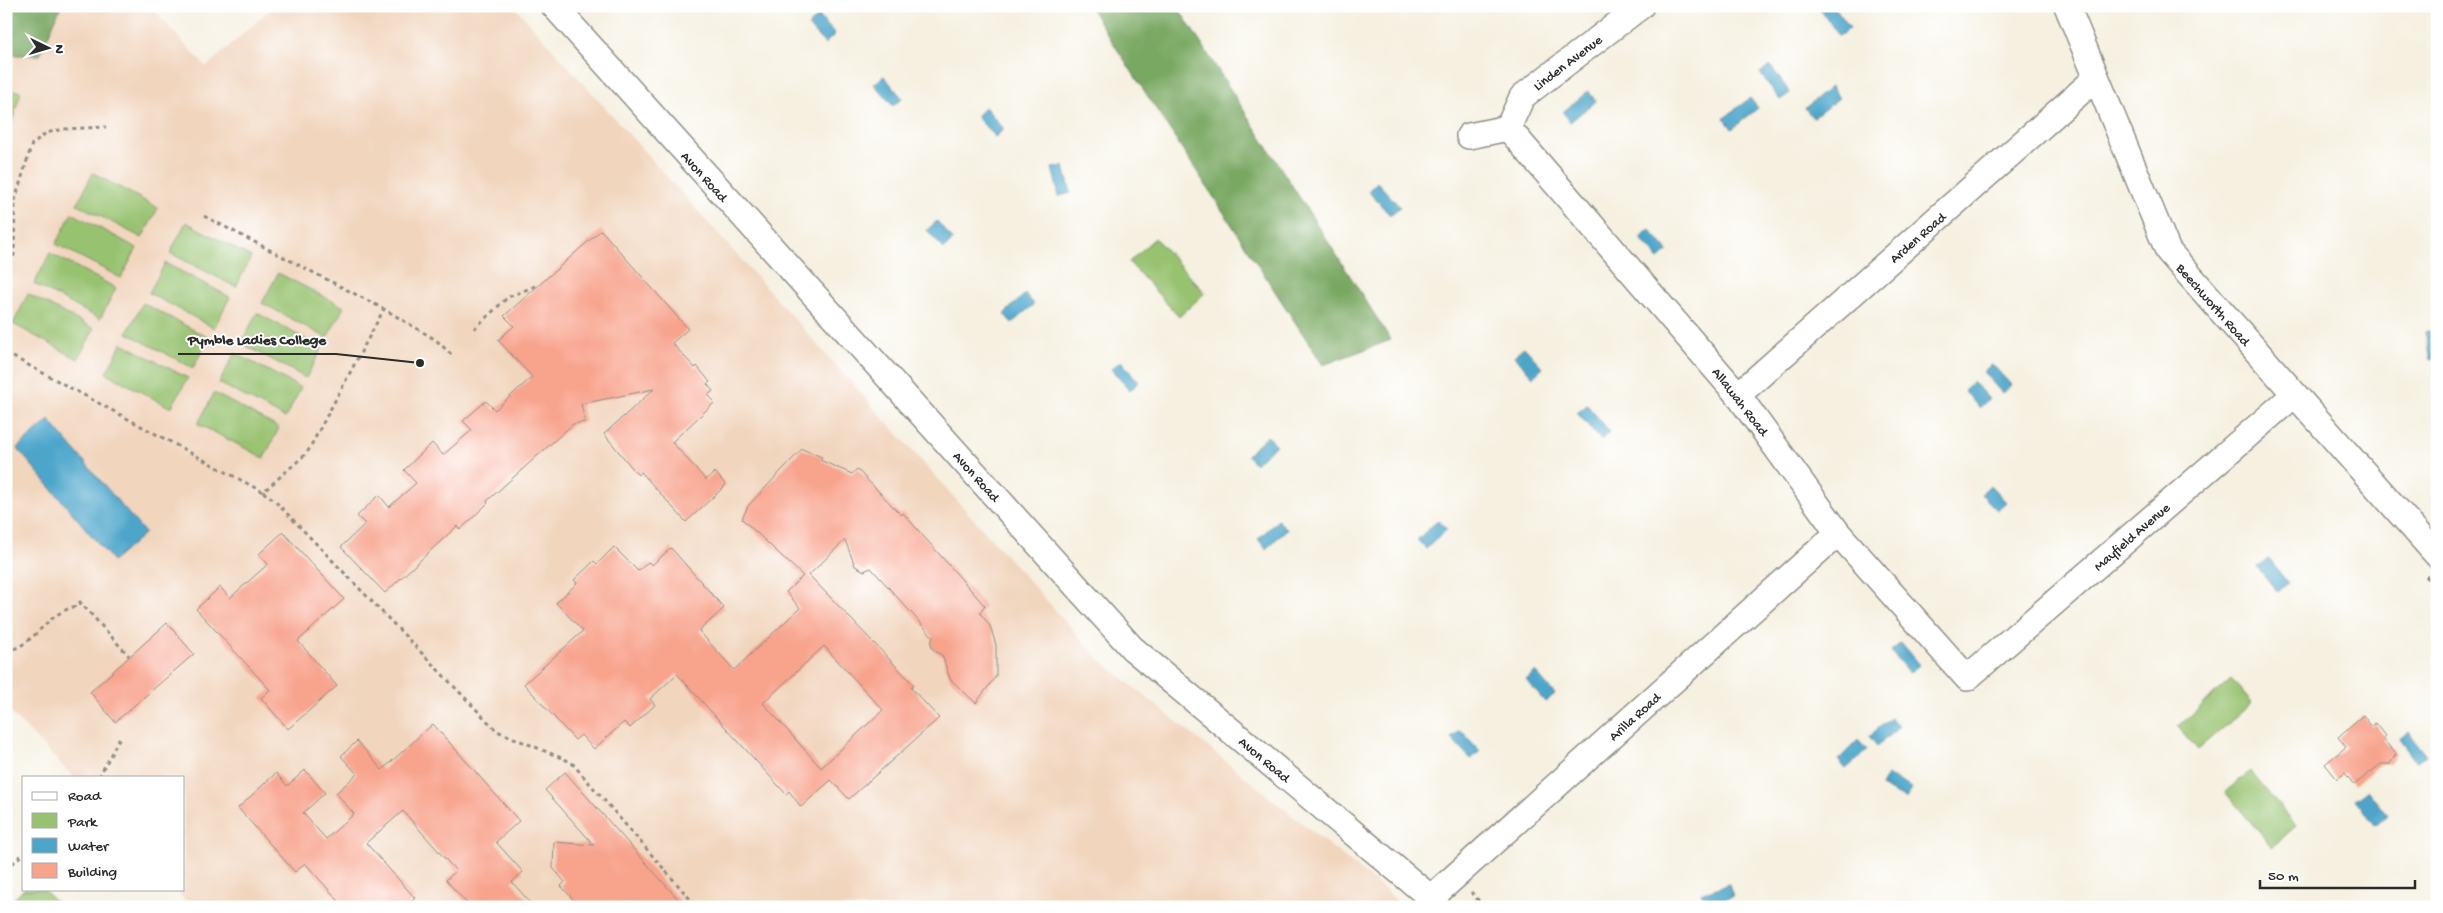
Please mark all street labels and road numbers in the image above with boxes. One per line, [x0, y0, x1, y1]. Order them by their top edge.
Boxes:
street label: Linden Avenue [1531, 32, 1607, 96]
street label: Avon Road [676, 149, 731, 208]
street label: Arden Road [1887, 209, 1952, 268]
street label: Beechworth Road [2171, 260, 2254, 352]
street label: Allawah Road [1707, 365, 1772, 442]
street label: Avon Road [948, 449, 1003, 508]
street label: Mayfield Avenue [2091, 500, 2175, 576]
street label: Arilla Road [1606, 689, 1667, 746]
street label: Avon Road [1234, 734, 1294, 789]

